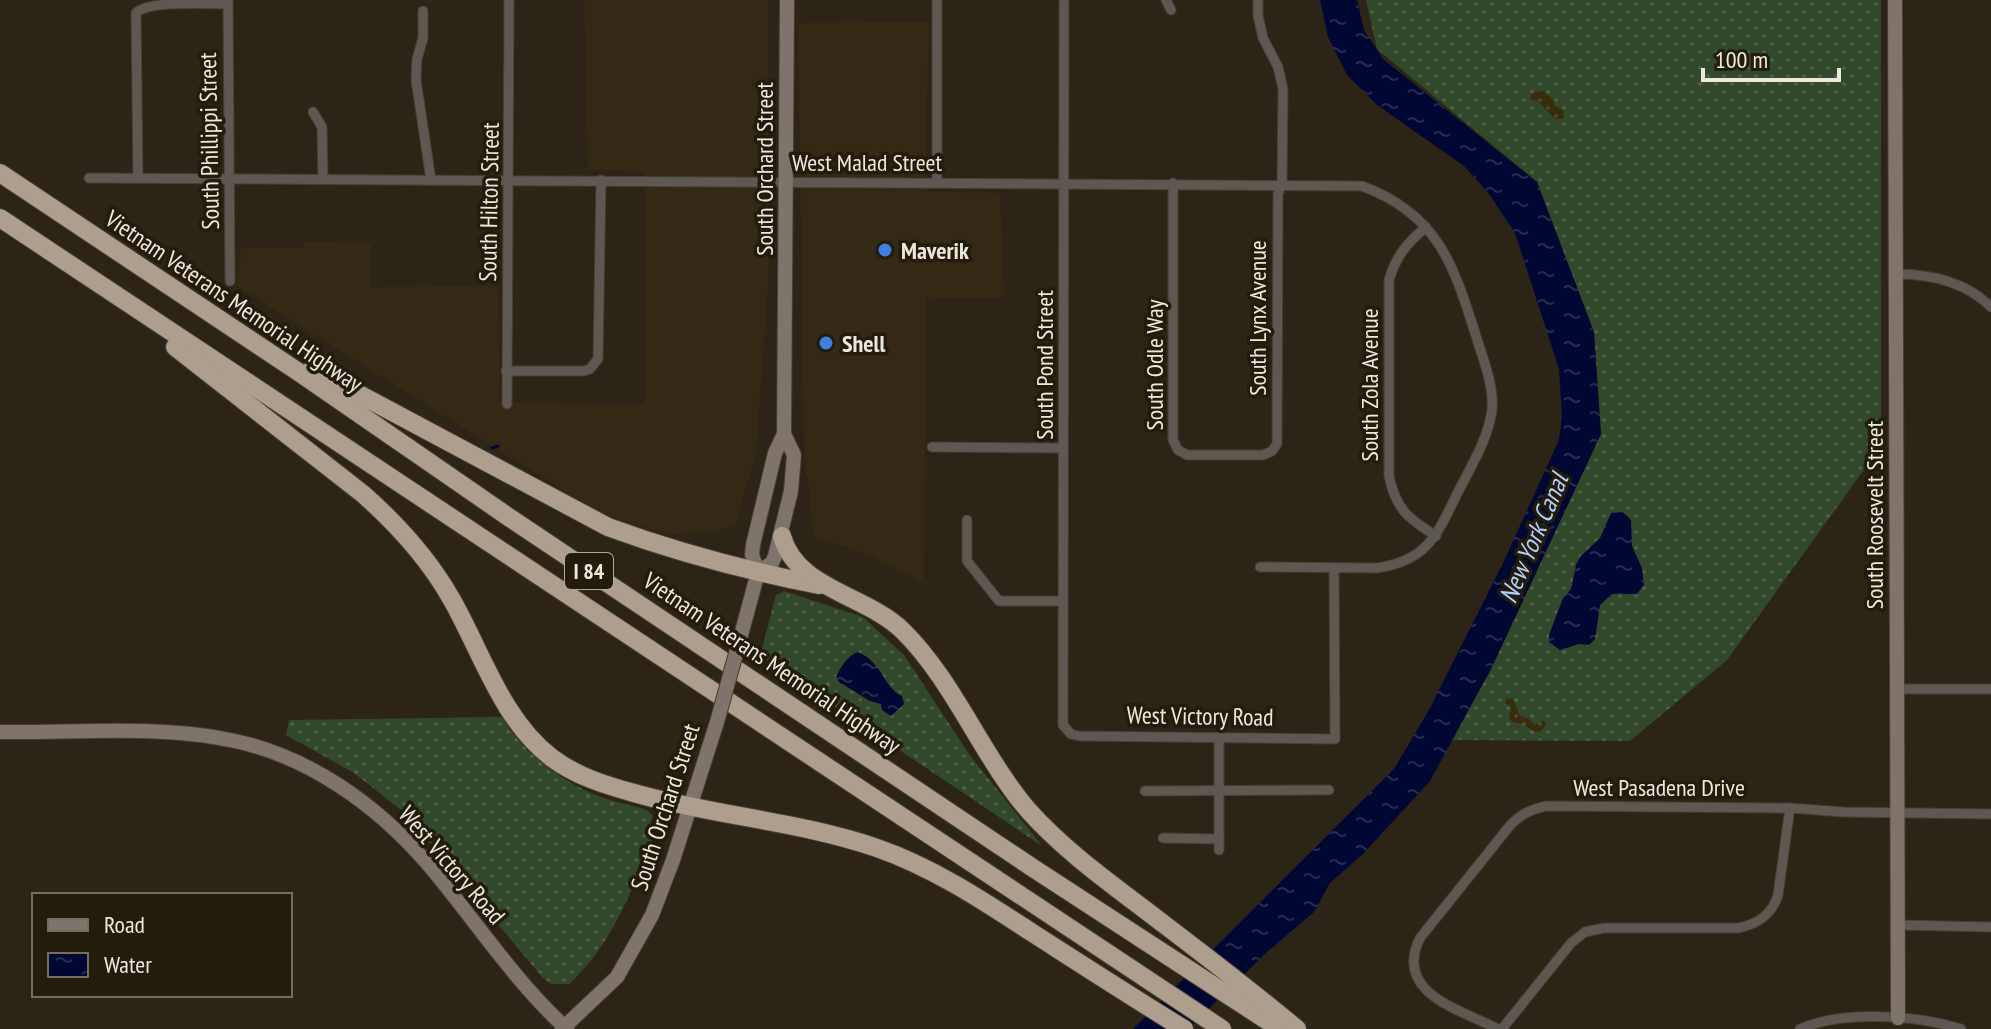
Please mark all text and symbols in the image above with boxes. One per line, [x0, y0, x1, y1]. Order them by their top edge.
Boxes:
scale bar [1703, 32, 1839, 82]
text: 100 m [1715, 44, 1768, 75]
street label: South Phillippi Street [192, 52, 226, 230]
street label: South Orchard Street [749, 82, 780, 256]
street label: South Hilton Street [472, 122, 506, 282]
street label: West Malad Street [792, 147, 943, 178]
street label: Vietnam Veterans Memorial Highway [98, 203, 369, 399]
place label: Maverik [901, 235, 969, 266]
street label: South Lynx Avenue [1242, 240, 1273, 396]
marker: Maverik [876, 241, 894, 259]
street label: South Pond Street [1029, 290, 1060, 440]
street label: South Odle Way [1139, 299, 1170, 431]
street label: South Zola Avenue [1354, 308, 1385, 462]
place label: Shell [842, 328, 885, 359]
marker: Shell [817, 334, 835, 352]
street label: South Roosevelt Street [1859, 420, 1890, 609]
water label: New York Canal [1491, 466, 1576, 608]
road number: I 84 [565, 553, 613, 589]
street label: Vietnam Veterans Memorial Highway [636, 565, 907, 761]
street label: West Victory Road [1126, 699, 1274, 733]
street label: South Orchard Street [623, 719, 707, 894]
street label: West Pasadena Drive [1573, 772, 1745, 803]
street label: West Victory Road [392, 799, 512, 931]
legend [32, 893, 292, 997]
text: Road [104, 909, 145, 940]
text: Water [104, 949, 152, 980]

